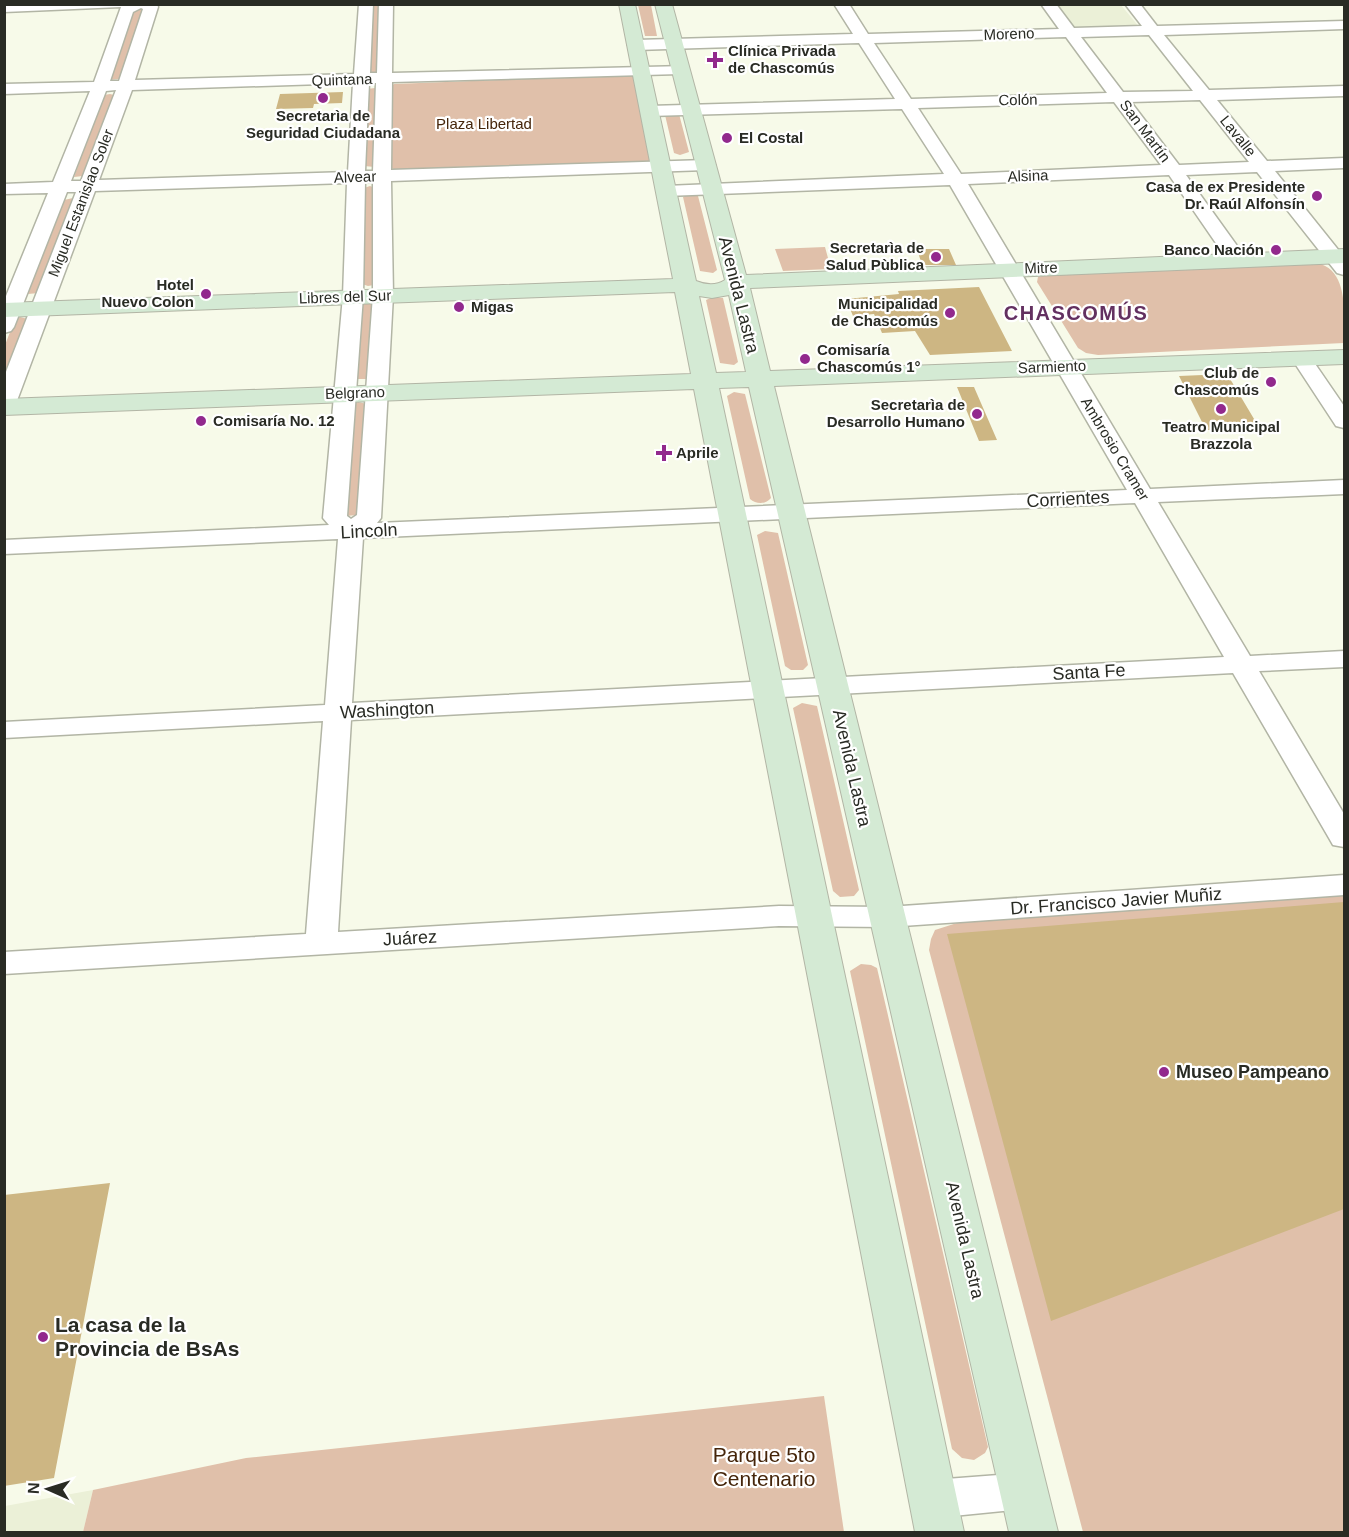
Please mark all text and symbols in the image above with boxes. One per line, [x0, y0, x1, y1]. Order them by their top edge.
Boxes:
street label: Moreno [983, 24, 1035, 43]
place label: Clínica Privada de Chascomús [728, 42, 836, 76]
marker: Clínica Privada de Chascomús [706, 51, 724, 69]
street label: Quintana [311, 70, 373, 89]
marker: Secretarìa de Seguridad Ciudadana [316, 91, 330, 105]
street label: Colón [998, 91, 1038, 108]
street label: San Martín [1117, 96, 1174, 165]
place label: Secretarìa de Seguridad Ciudadana [246, 107, 401, 141]
street label: Lavalle [1217, 112, 1260, 160]
park label: Plaza Libertad [436, 115, 532, 132]
street label: Miguel Estanislao Soler [45, 127, 117, 279]
place label: El Costal [739, 129, 803, 146]
marker: El Costal [720, 131, 734, 145]
street label: Alsina [1007, 166, 1049, 185]
street label: Alvear [333, 167, 377, 186]
place label: Casa de ex Presidente Dr. Raúl Alfonsín [1146, 178, 1305, 212]
marker: Casa de ex Presidente Dr. Raúl Alfonsín [1310, 189, 1324, 203]
street label: Avenida Lastra [715, 234, 763, 356]
place label: Secretarìa de Salud Pùblica [826, 239, 925, 273]
place label: Banco Nación [1164, 241, 1264, 258]
marker: Banco Nación [1269, 243, 1283, 257]
marker: Secretarìa de Salud Pùblica [929, 250, 943, 264]
street label: Mitre [1024, 258, 1058, 277]
place label: Hotel Nuevo Colon [102, 276, 194, 310]
street label: Libres del Sur [298, 286, 392, 307]
marker: Hotel Nuevo Colon [199, 287, 213, 301]
place label: Municipalidad de Chascomús [831, 295, 938, 329]
place label: Migas [471, 298, 514, 315]
marker: Migas [452, 300, 466, 314]
district label: CHASCOMÚS [1004, 301, 1148, 324]
marker: Municipalidad de Chascomús [943, 306, 957, 320]
place label: Comisaría Chascomús 1° [817, 341, 921, 375]
marker: Comisaría Chascomús 1° [798, 352, 812, 366]
street label: Sarmiento [1018, 357, 1086, 376]
place label: Club de Chascomús [1174, 364, 1259, 398]
marker: Club de Chascomús [1264, 375, 1278, 389]
street label: Belgrano [325, 383, 385, 402]
street label: Ambrosio Cramer [1078, 394, 1153, 503]
place label: Secretarìa de Desarrollo Humano [827, 396, 965, 430]
marker: Teatro Municipal Brazzola [1214, 402, 1228, 416]
marker: Secretarìa de Desarrollo Humano [970, 407, 984, 421]
place label: Comisaría No. 12 [213, 412, 335, 429]
marker: Comisaría No. 12 [194, 414, 208, 428]
place label: Teatro Municipal Brazzola [1162, 418, 1280, 452]
place label: Aprile [676, 444, 719, 461]
marker: Aprile [657, 446, 671, 460]
street label: Corrientes [1026, 487, 1110, 511]
street label: Lincoln [340, 520, 398, 542]
street label: Santa Fe [1052, 660, 1126, 684]
street label: Washington [339, 698, 435, 722]
street label: Avenida Lastra [829, 707, 875, 830]
street label: Dr. Francisco Javier Muñiz [1010, 884, 1222, 918]
street label: Juárez [382, 927, 438, 949]
place label: Museo Pampeano [1176, 1062, 1329, 1082]
marker: Museo Pampeano [1157, 1065, 1171, 1079]
street label: Avenida Lastra [942, 1179, 988, 1302]
place label: La casa de la Provincia de BsAs [55, 1313, 239, 1360]
marker: La casa de la Provincia de BsAs [36, 1330, 50, 1344]
park label: Parque 5to Centenario [713, 1443, 815, 1490]
north arrow [18, 1459, 78, 1519]
text: N [25, 1482, 42, 1494]

